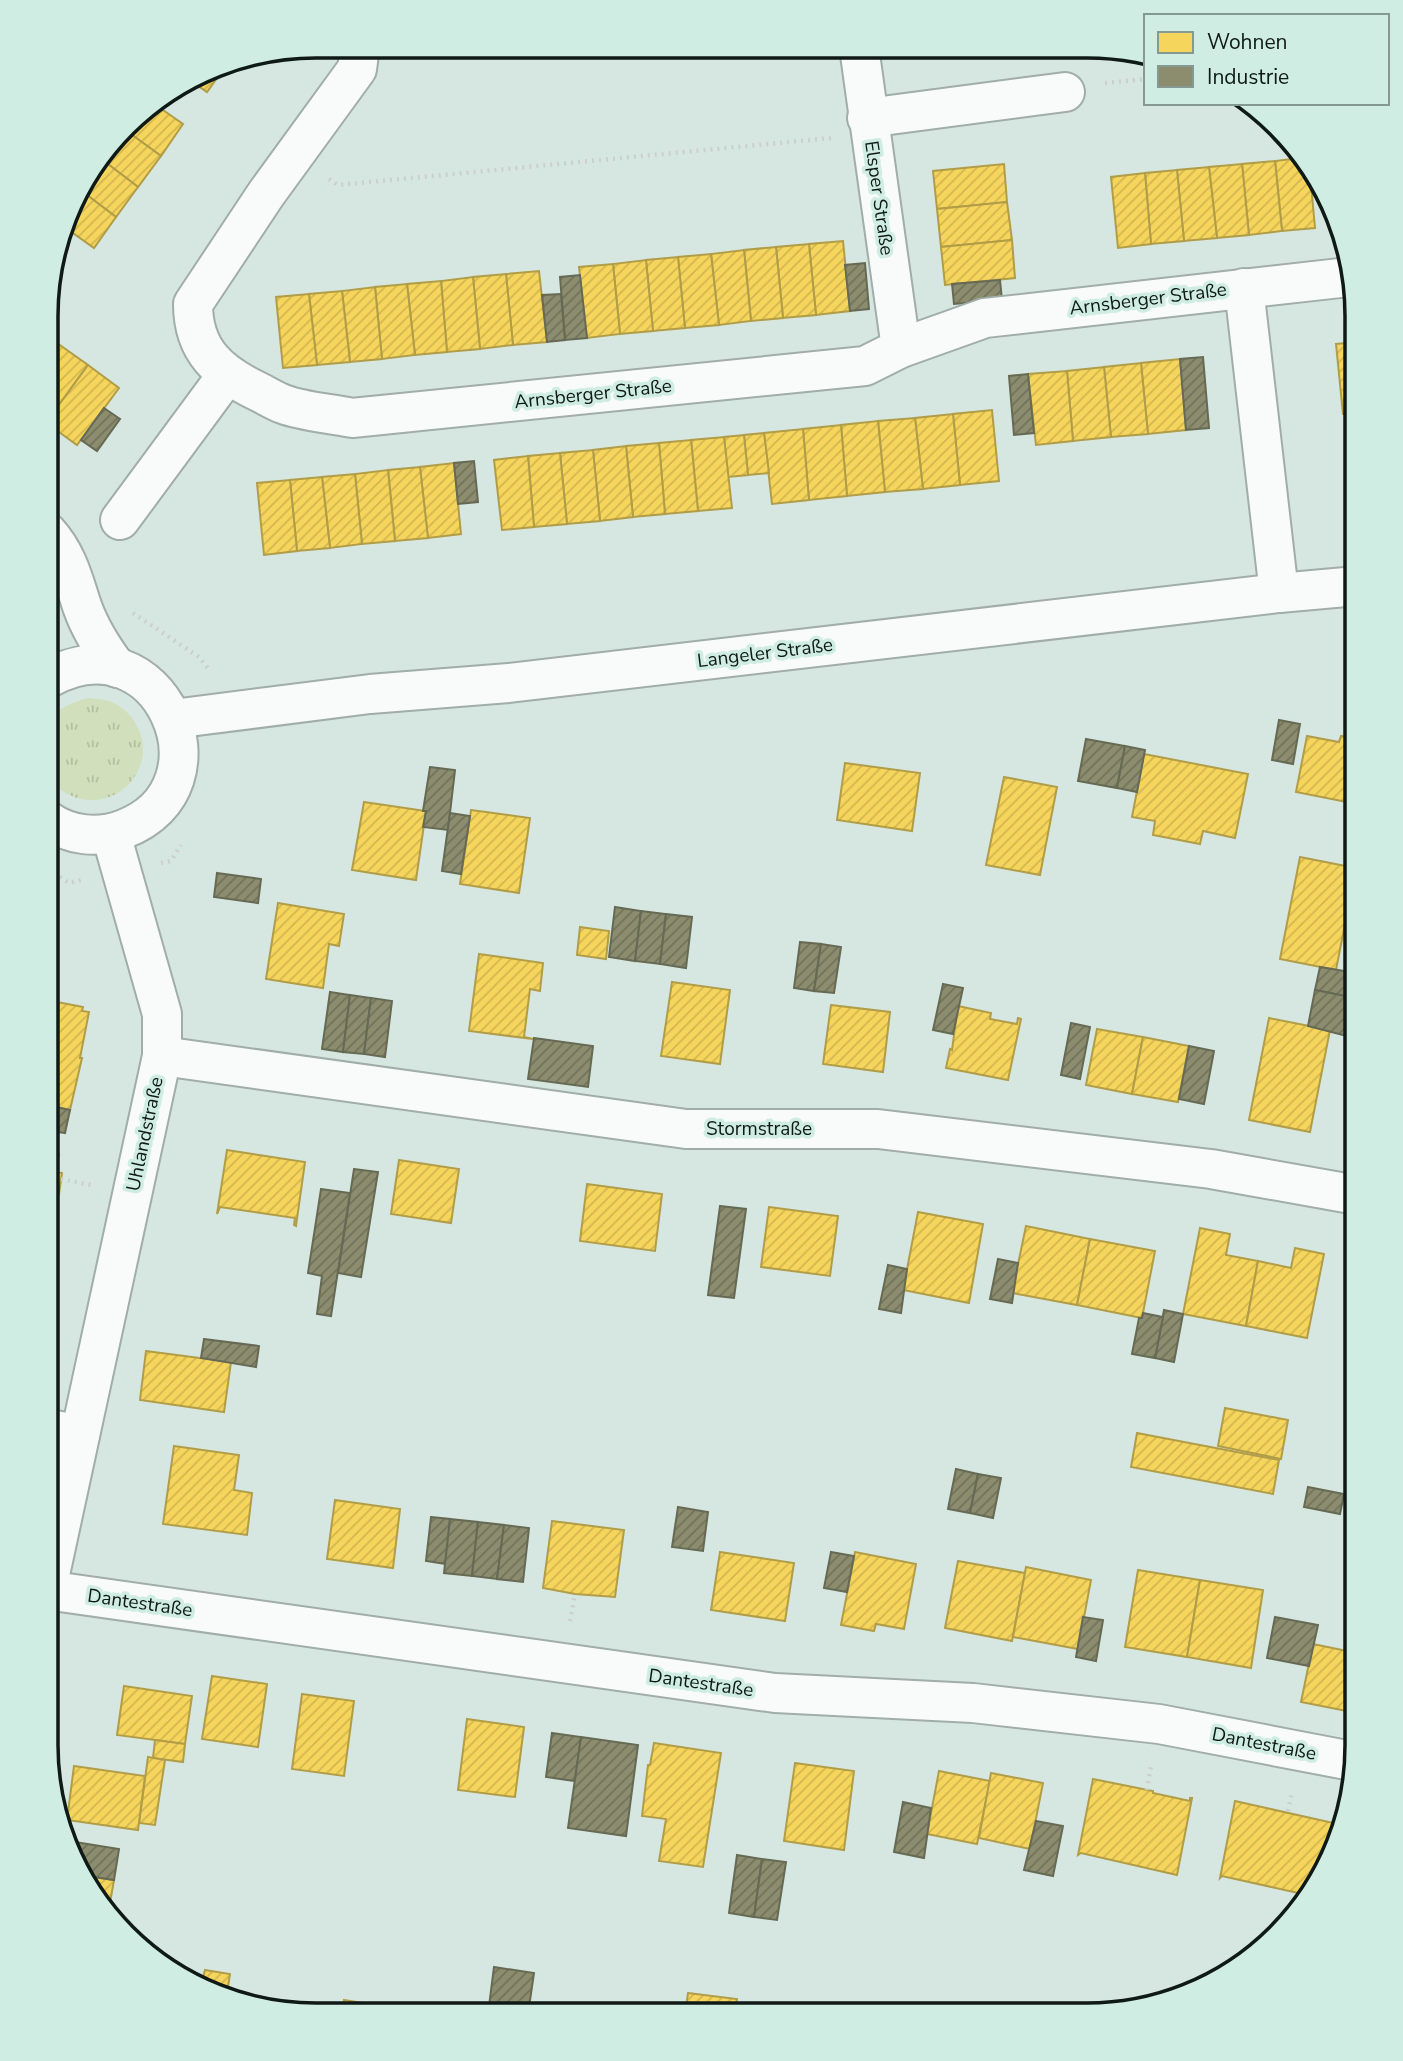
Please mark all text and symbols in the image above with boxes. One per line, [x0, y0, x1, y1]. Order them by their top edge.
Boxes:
legend [1144, 14, 1389, 105]
text: Wohnen [1207, 28, 1288, 56]
text: Industrie [1207, 63, 1289, 91]
street label: Elsper Straße [858, 139, 900, 257]
street label: Arnsberger Straße [1068, 276, 1228, 322]
street label: Arnsberger Straße [513, 373, 673, 415]
street label: Langeler Straße [696, 632, 834, 674]
street label: Uhlandstraße [120, 1074, 170, 1194]
street label: Stormstraße [706, 1116, 812, 1142]
street label: Dantestraße [86, 1583, 194, 1623]
street label: Dantestraße [647, 1663, 755, 1703]
street label: Dantestraße [1210, 1721, 1318, 1767]

